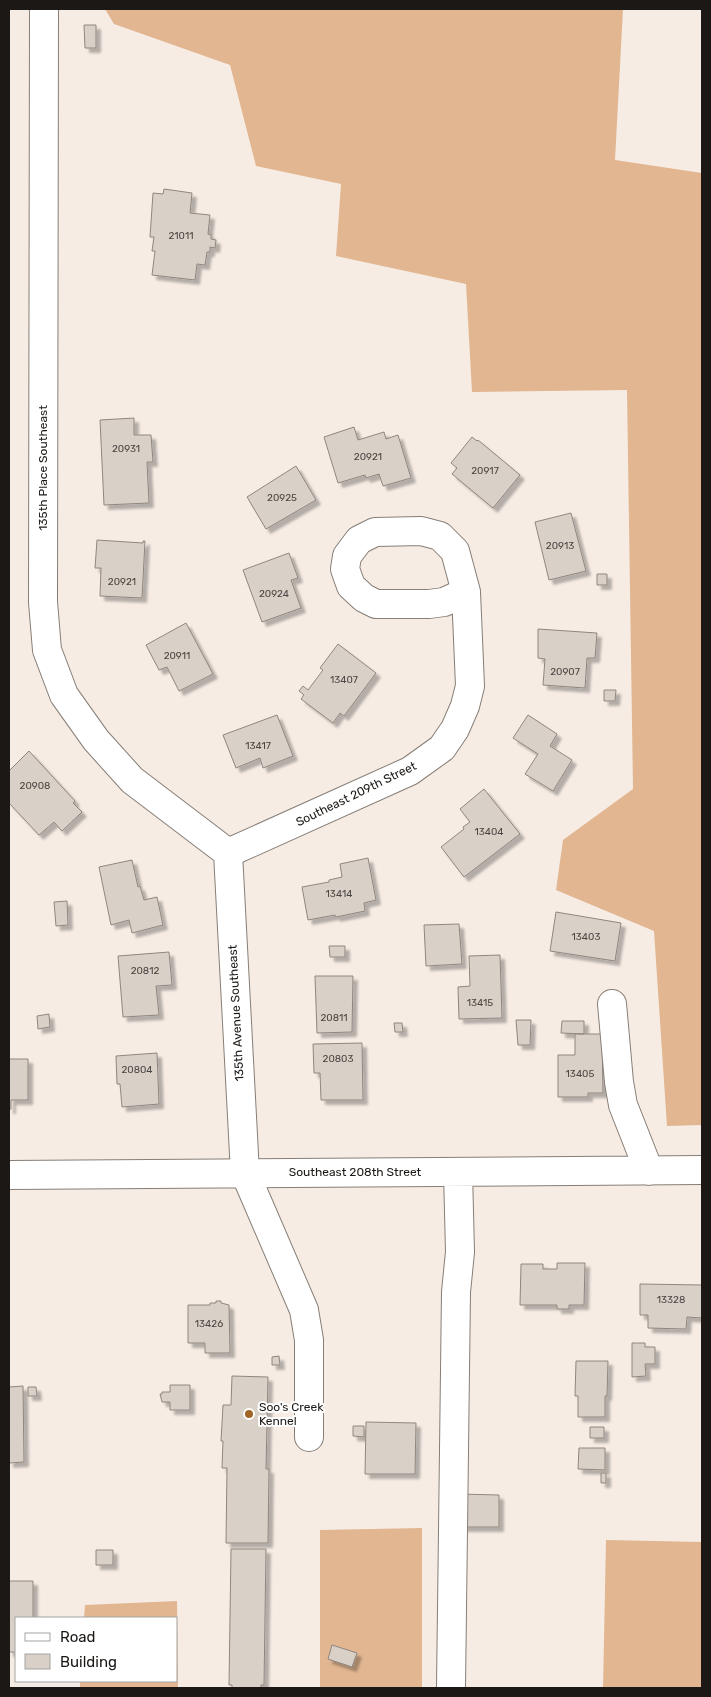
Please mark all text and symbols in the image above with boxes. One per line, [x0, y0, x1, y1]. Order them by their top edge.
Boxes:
house number: 21011 [168, 230, 194, 242]
street label: 135th Place Southeast [36, 405, 50, 531]
house number: 20931 [112, 443, 140, 455]
house number: 20921 [354, 451, 382, 463]
house number: 20917 [471, 465, 499, 477]
house number: 20925 [267, 492, 297, 504]
house number: 20913 [546, 540, 574, 552]
house number: 20921 [108, 576, 136, 588]
house number: 20924 [259, 588, 289, 600]
house number: 20911 [164, 650, 190, 662]
house number: 20907 [550, 666, 580, 678]
house number: 13407 [330, 674, 358, 686]
house number: 13417 [245, 740, 271, 752]
street label: Southeast 209th Street [294, 759, 419, 829]
house number: 20908 [20, 780, 50, 792]
house number: 13404 [474, 826, 504, 838]
house number: 13414 [326, 888, 352, 900]
house number: 13403 [572, 931, 600, 943]
street label: 135th Avenue Southeast [225, 944, 247, 1082]
house number: 20812 [131, 965, 159, 977]
house number: 13415 [467, 997, 493, 1009]
house number: 20811 [320, 1012, 348, 1024]
house number: 20803 [323, 1053, 353, 1065]
house number: 20804 [121, 1064, 153, 1076]
house number: 13405 [566, 1068, 594, 1080]
street label: Southeast 208th Street [289, 1165, 422, 1179]
house number: 13328 [657, 1294, 685, 1306]
house number: 13426 [195, 1318, 223, 1330]
place label: Soo's Creek Kennel [259, 1400, 324, 1428]
marker: Soo's Creek Kennel [243, 1408, 255, 1420]
legend [15, 1617, 178, 1682]
text: Road [60, 1628, 96, 1646]
text: Building [60, 1653, 117, 1671]

